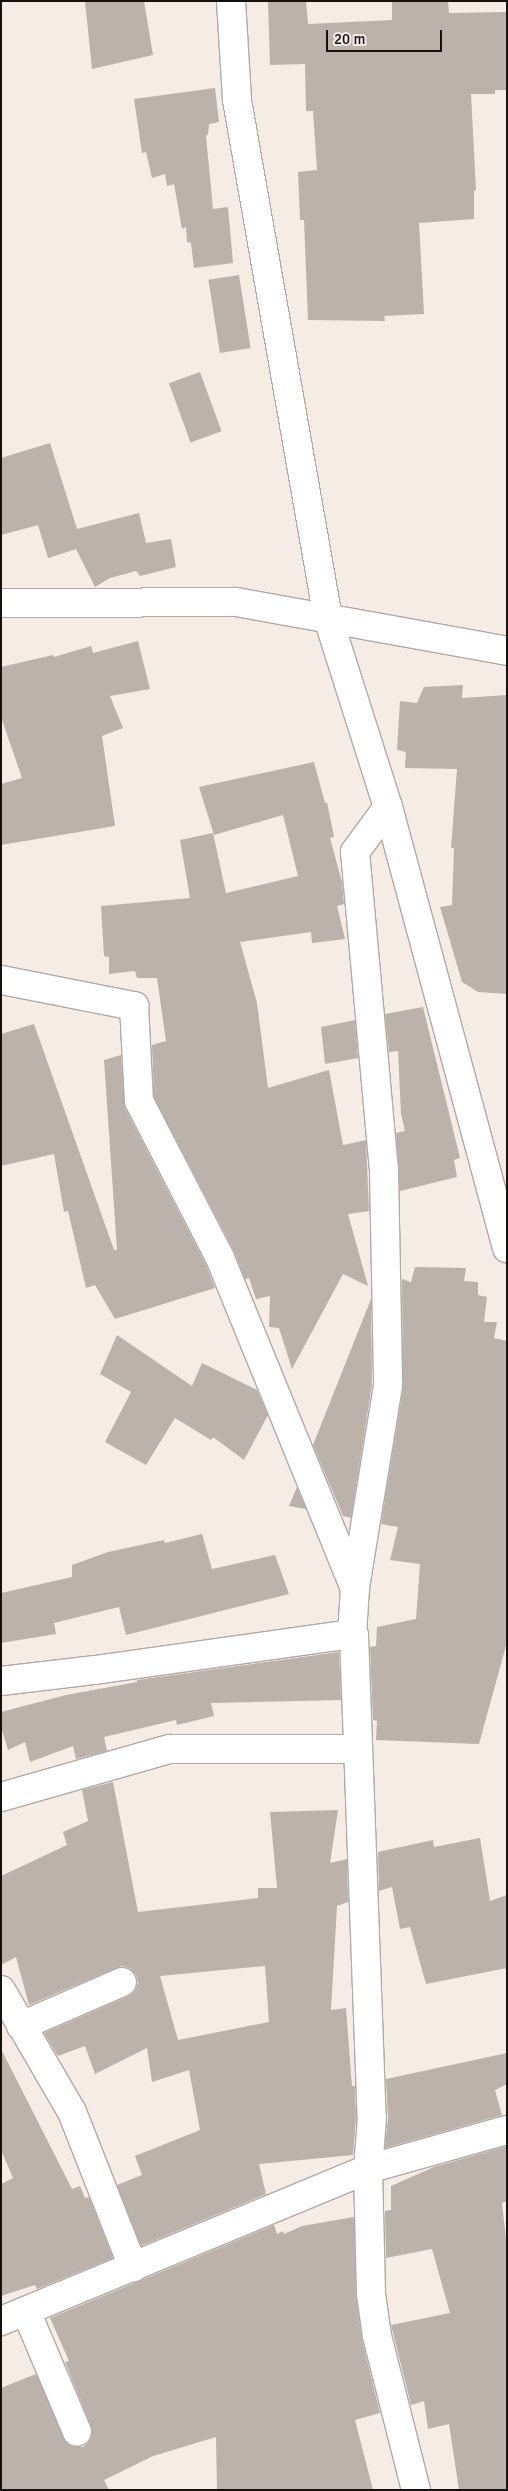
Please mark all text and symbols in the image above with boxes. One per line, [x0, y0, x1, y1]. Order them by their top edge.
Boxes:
scale bar [328, 20, 444, 52]
text: 20 m [334, 30, 365, 48]

